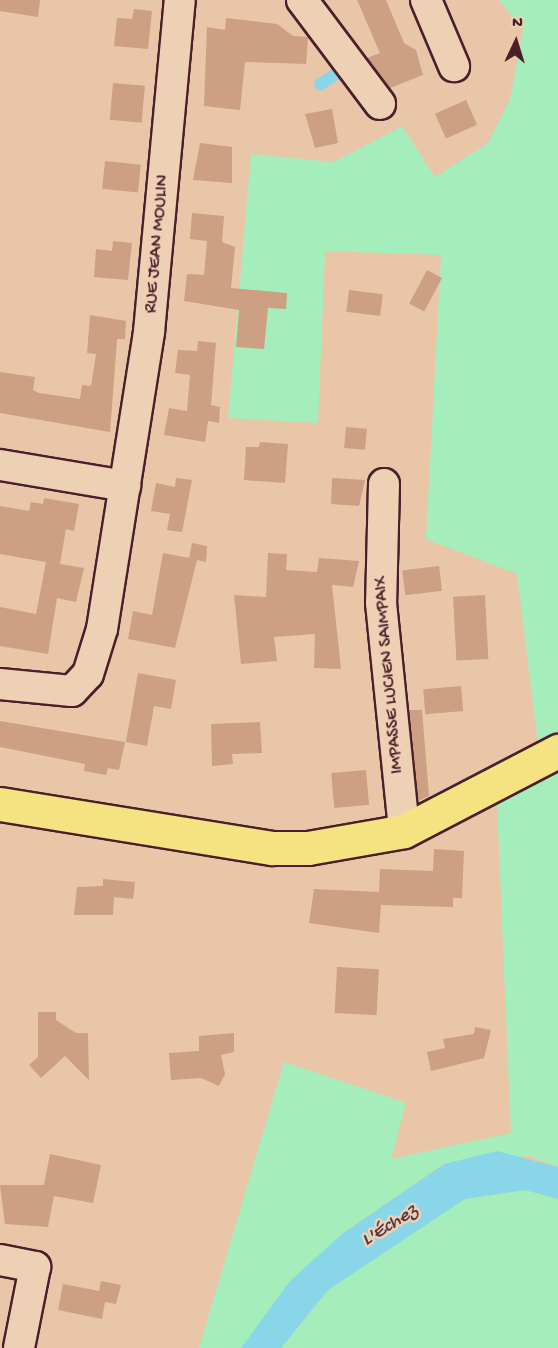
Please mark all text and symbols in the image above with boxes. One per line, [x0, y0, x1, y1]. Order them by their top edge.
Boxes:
north arrow [486, 12, 546, 72]
text: N [511, 14, 523, 33]
street label: RUE JEAN MOULIN [141, 174, 175, 314]
street label: IMPASSE LUCIEN SAIMPAIX [371, 575, 409, 775]
water label: L'Échez [358, 1200, 422, 1252]

